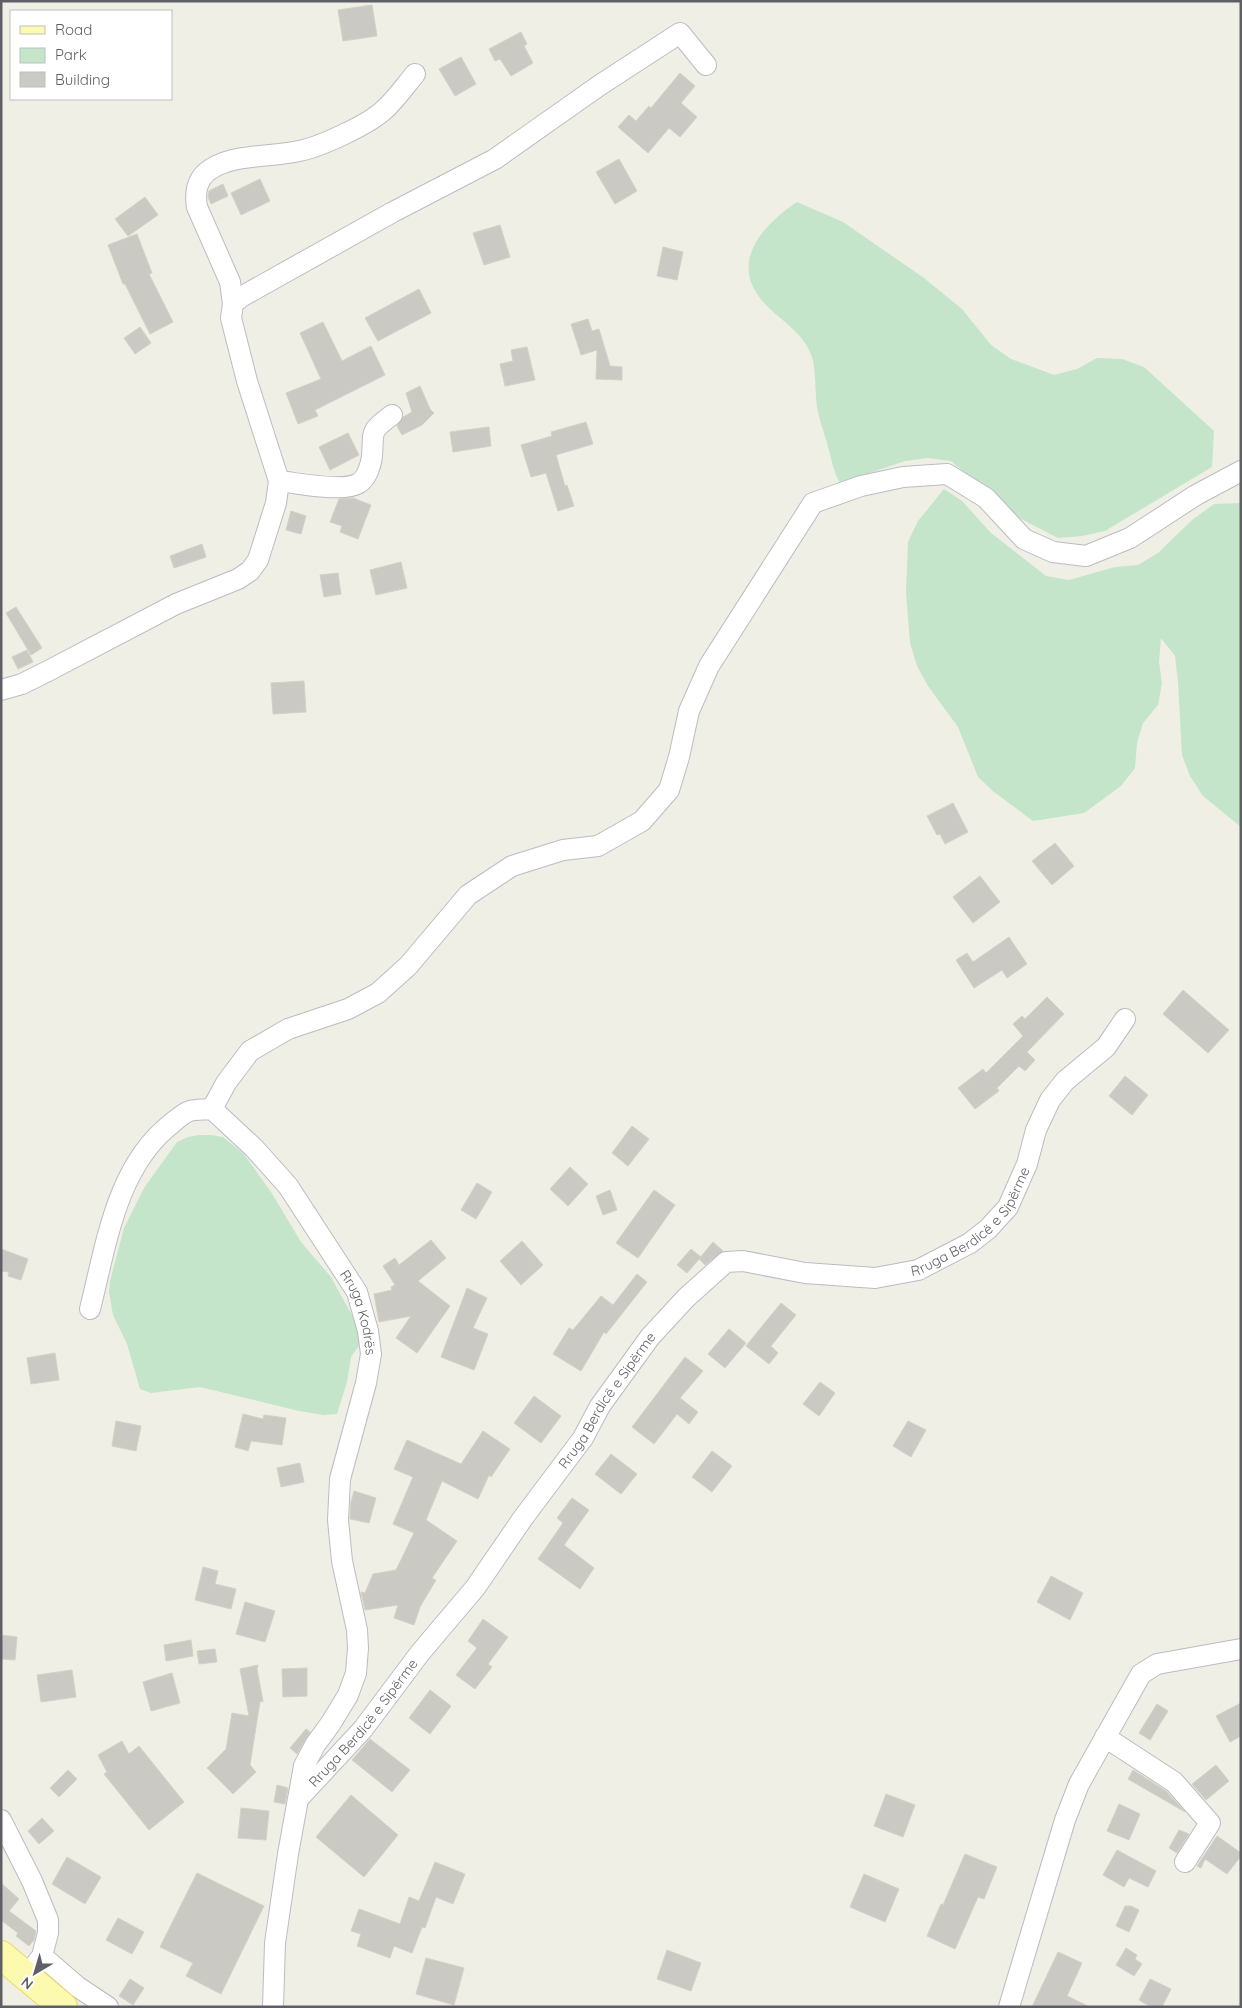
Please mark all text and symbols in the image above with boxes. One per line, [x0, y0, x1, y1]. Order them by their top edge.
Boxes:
legend [10, 10, 172, 100]
text: Road [55, 20, 92, 39]
text: Park [55, 45, 87, 64]
text: Building [55, 70, 110, 89]
street label: Rruga Berdicë e Sipërme [909, 1164, 1034, 1280]
street label: Rruga Kodrës [336, 1266, 380, 1356]
street label: Rruga Berdicë e Sipërme [554, 1328, 659, 1472]
street label: Rruga Berdicë e Sipërme [305, 1655, 422, 1791]
north arrow [10, 1948, 60, 1998]
text: N [17, 1973, 37, 1994]

